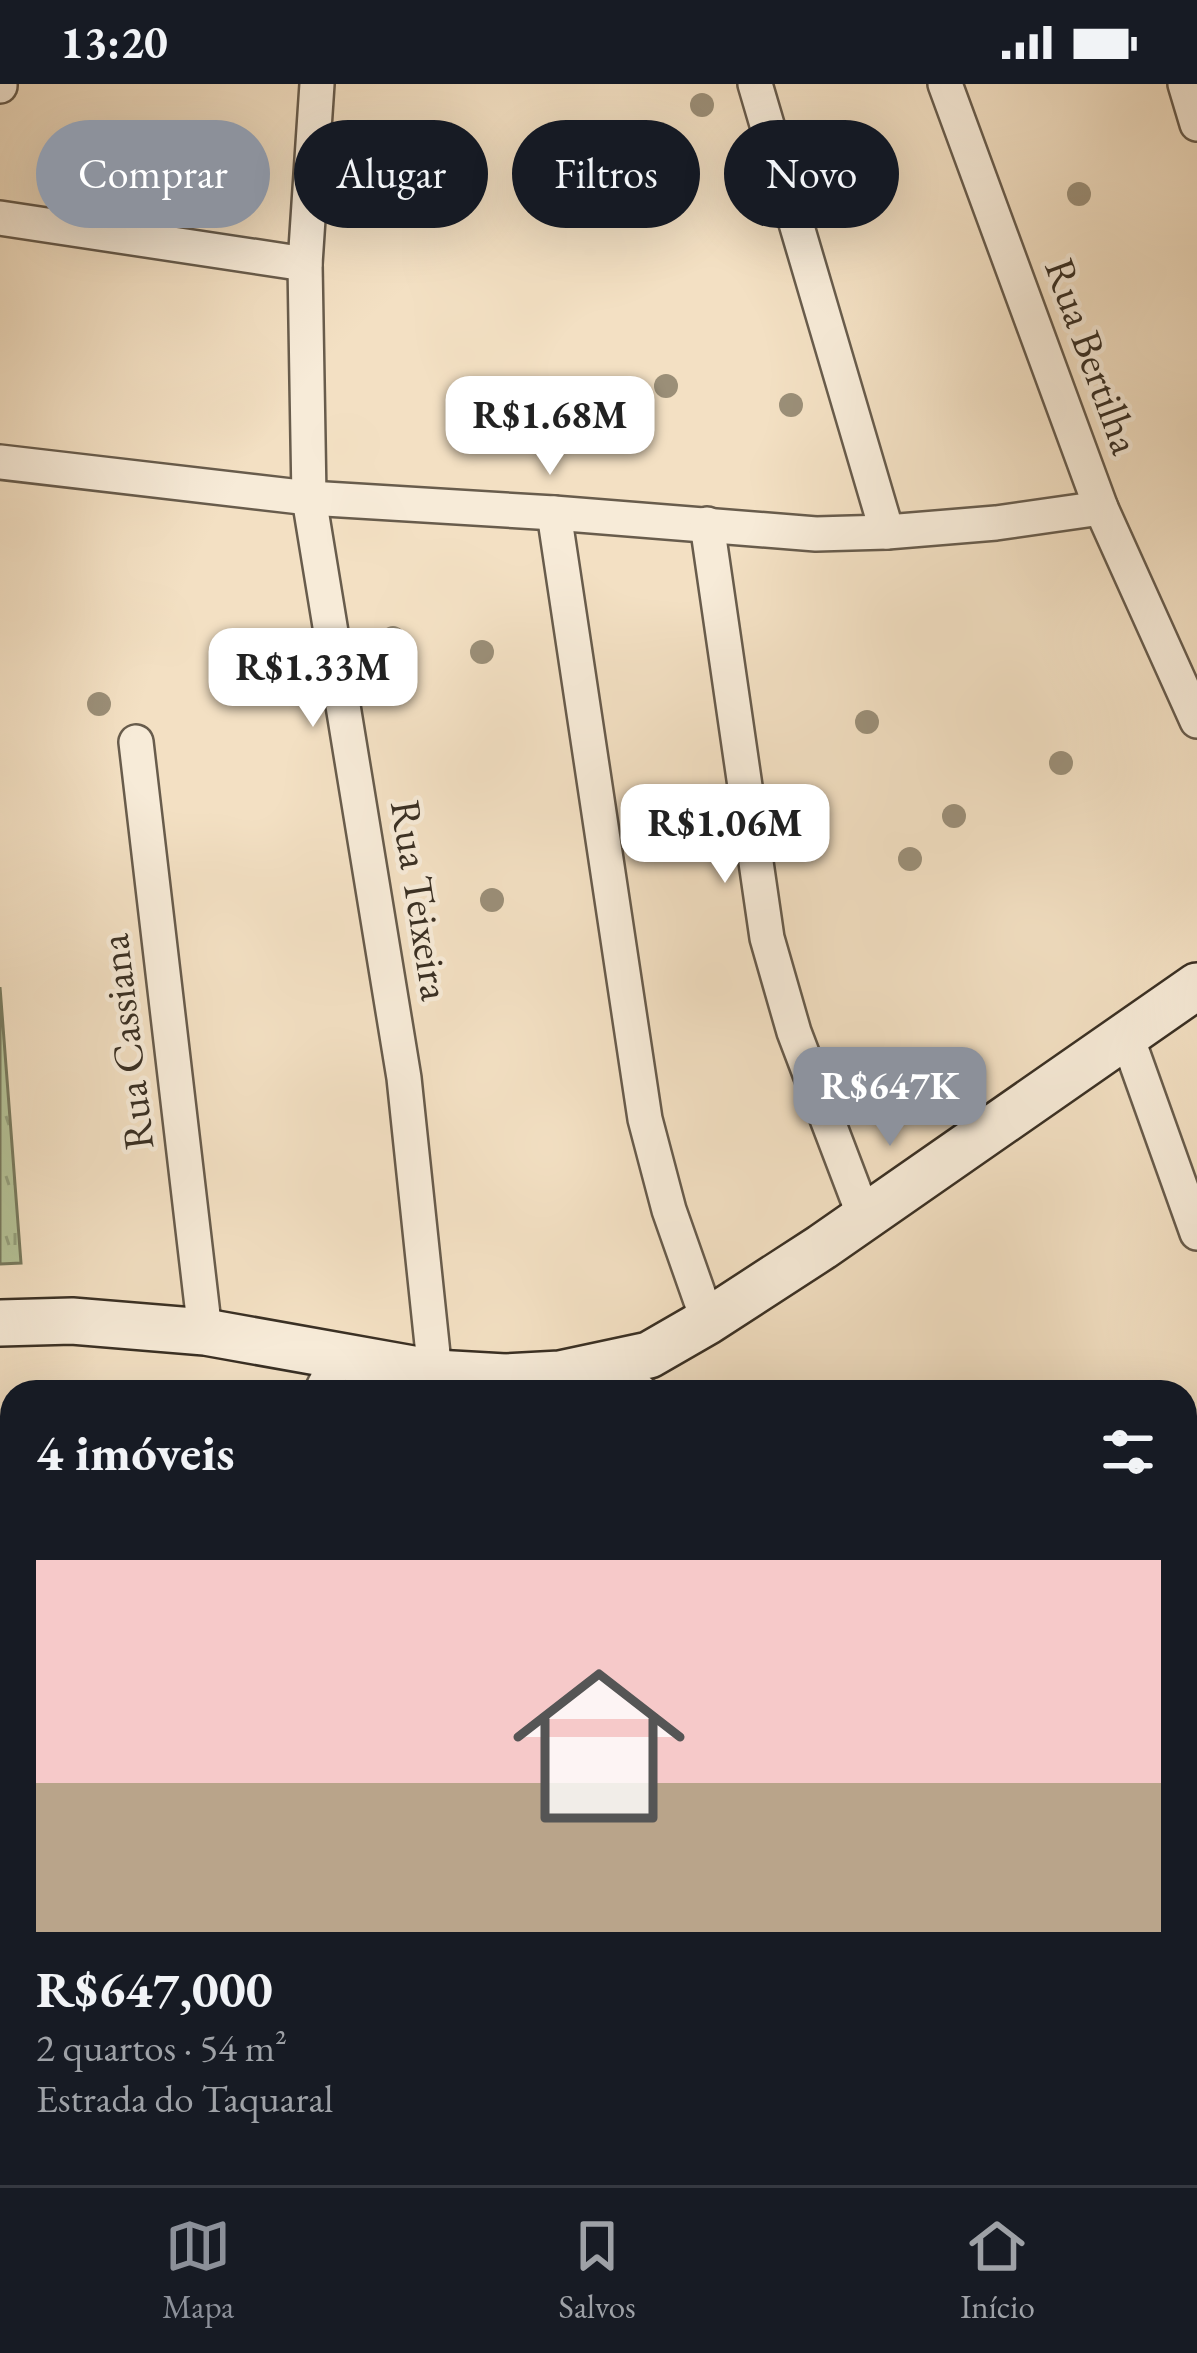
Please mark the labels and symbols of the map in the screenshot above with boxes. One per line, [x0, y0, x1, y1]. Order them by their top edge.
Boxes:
street label: Rua Bertilha [1032, 251, 1154, 462]
pin: R$1.68M [439, 376, 661, 478]
pin: R$1.33M [202, 628, 424, 730]
pin: R$1.06M [614, 784, 836, 886]
street label: Rua Teixeira [378, 796, 464, 1004]
street label: Rua Cassiana [85, 931, 167, 1153]
pin: R$647K [792, 1047, 988, 1149]

